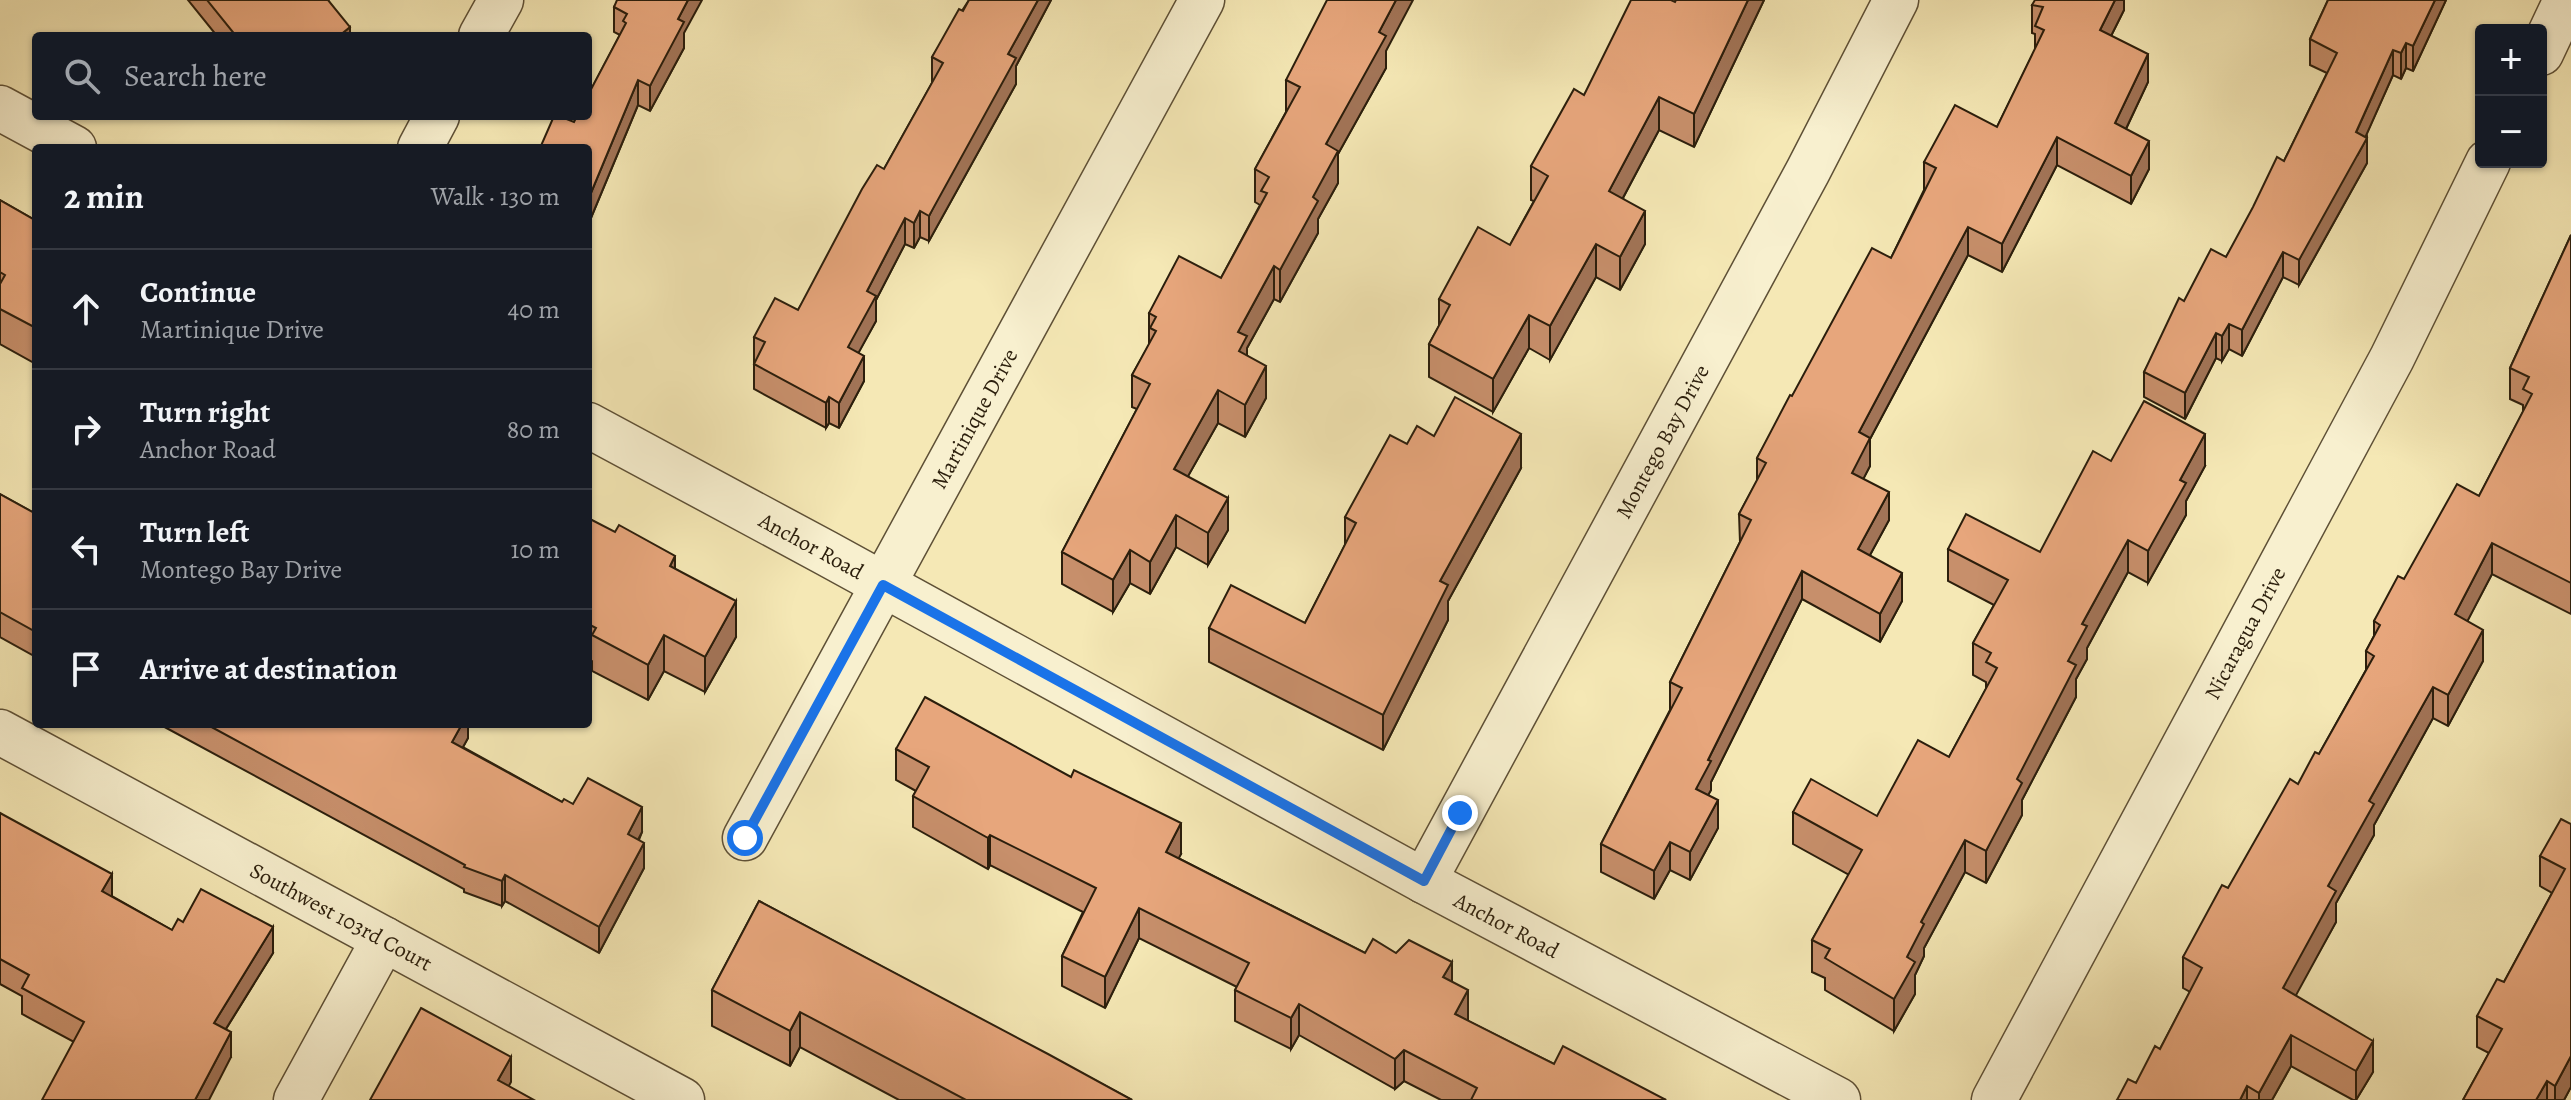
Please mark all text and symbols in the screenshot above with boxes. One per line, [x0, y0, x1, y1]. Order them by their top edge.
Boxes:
map controls [2475, 24, 2547, 168]
button: + [2475, 24, 2547, 96]
search box [32, 32, 592, 120]
icon: search [60, 54, 104, 98]
text: Search here [124, 56, 267, 96]
button: − [2475, 96, 2547, 168]
text: 2 min [64, 173, 144, 220]
text: Walk · 130 m [431, 179, 560, 214]
text: Continue [140, 272, 256, 312]
icon: ahead [64, 287, 108, 331]
text: 40 m [508, 292, 560, 327]
text: Martinique Drive [140, 312, 324, 347]
street label: Martinique Drive [924, 343, 1025, 494]
street label: Montego Bay Drive [1609, 359, 1717, 524]
text: Turn right [140, 392, 270, 432]
icon: right [64, 407, 108, 451]
text: 80 m [507, 412, 560, 447]
text: Anchor Road [140, 432, 276, 467]
street label: Anchor Road [753, 505, 869, 587]
text: Turn left [140, 512, 249, 552]
icon: left [64, 527, 108, 571]
text: 10 m [510, 532, 560, 567]
text: Montego Bay Drive [140, 552, 342, 587]
street label: Nicaragua Drive [2198, 562, 2293, 705]
icon: arrive [64, 647, 108, 691]
text: Arrive at destination [140, 649, 397, 689]
route end [1442, 795, 1478, 831]
route start [727, 820, 763, 856]
street label: Southwest 103rd Court [245, 856, 437, 979]
street label: Anchor Road [1448, 885, 1564, 966]

